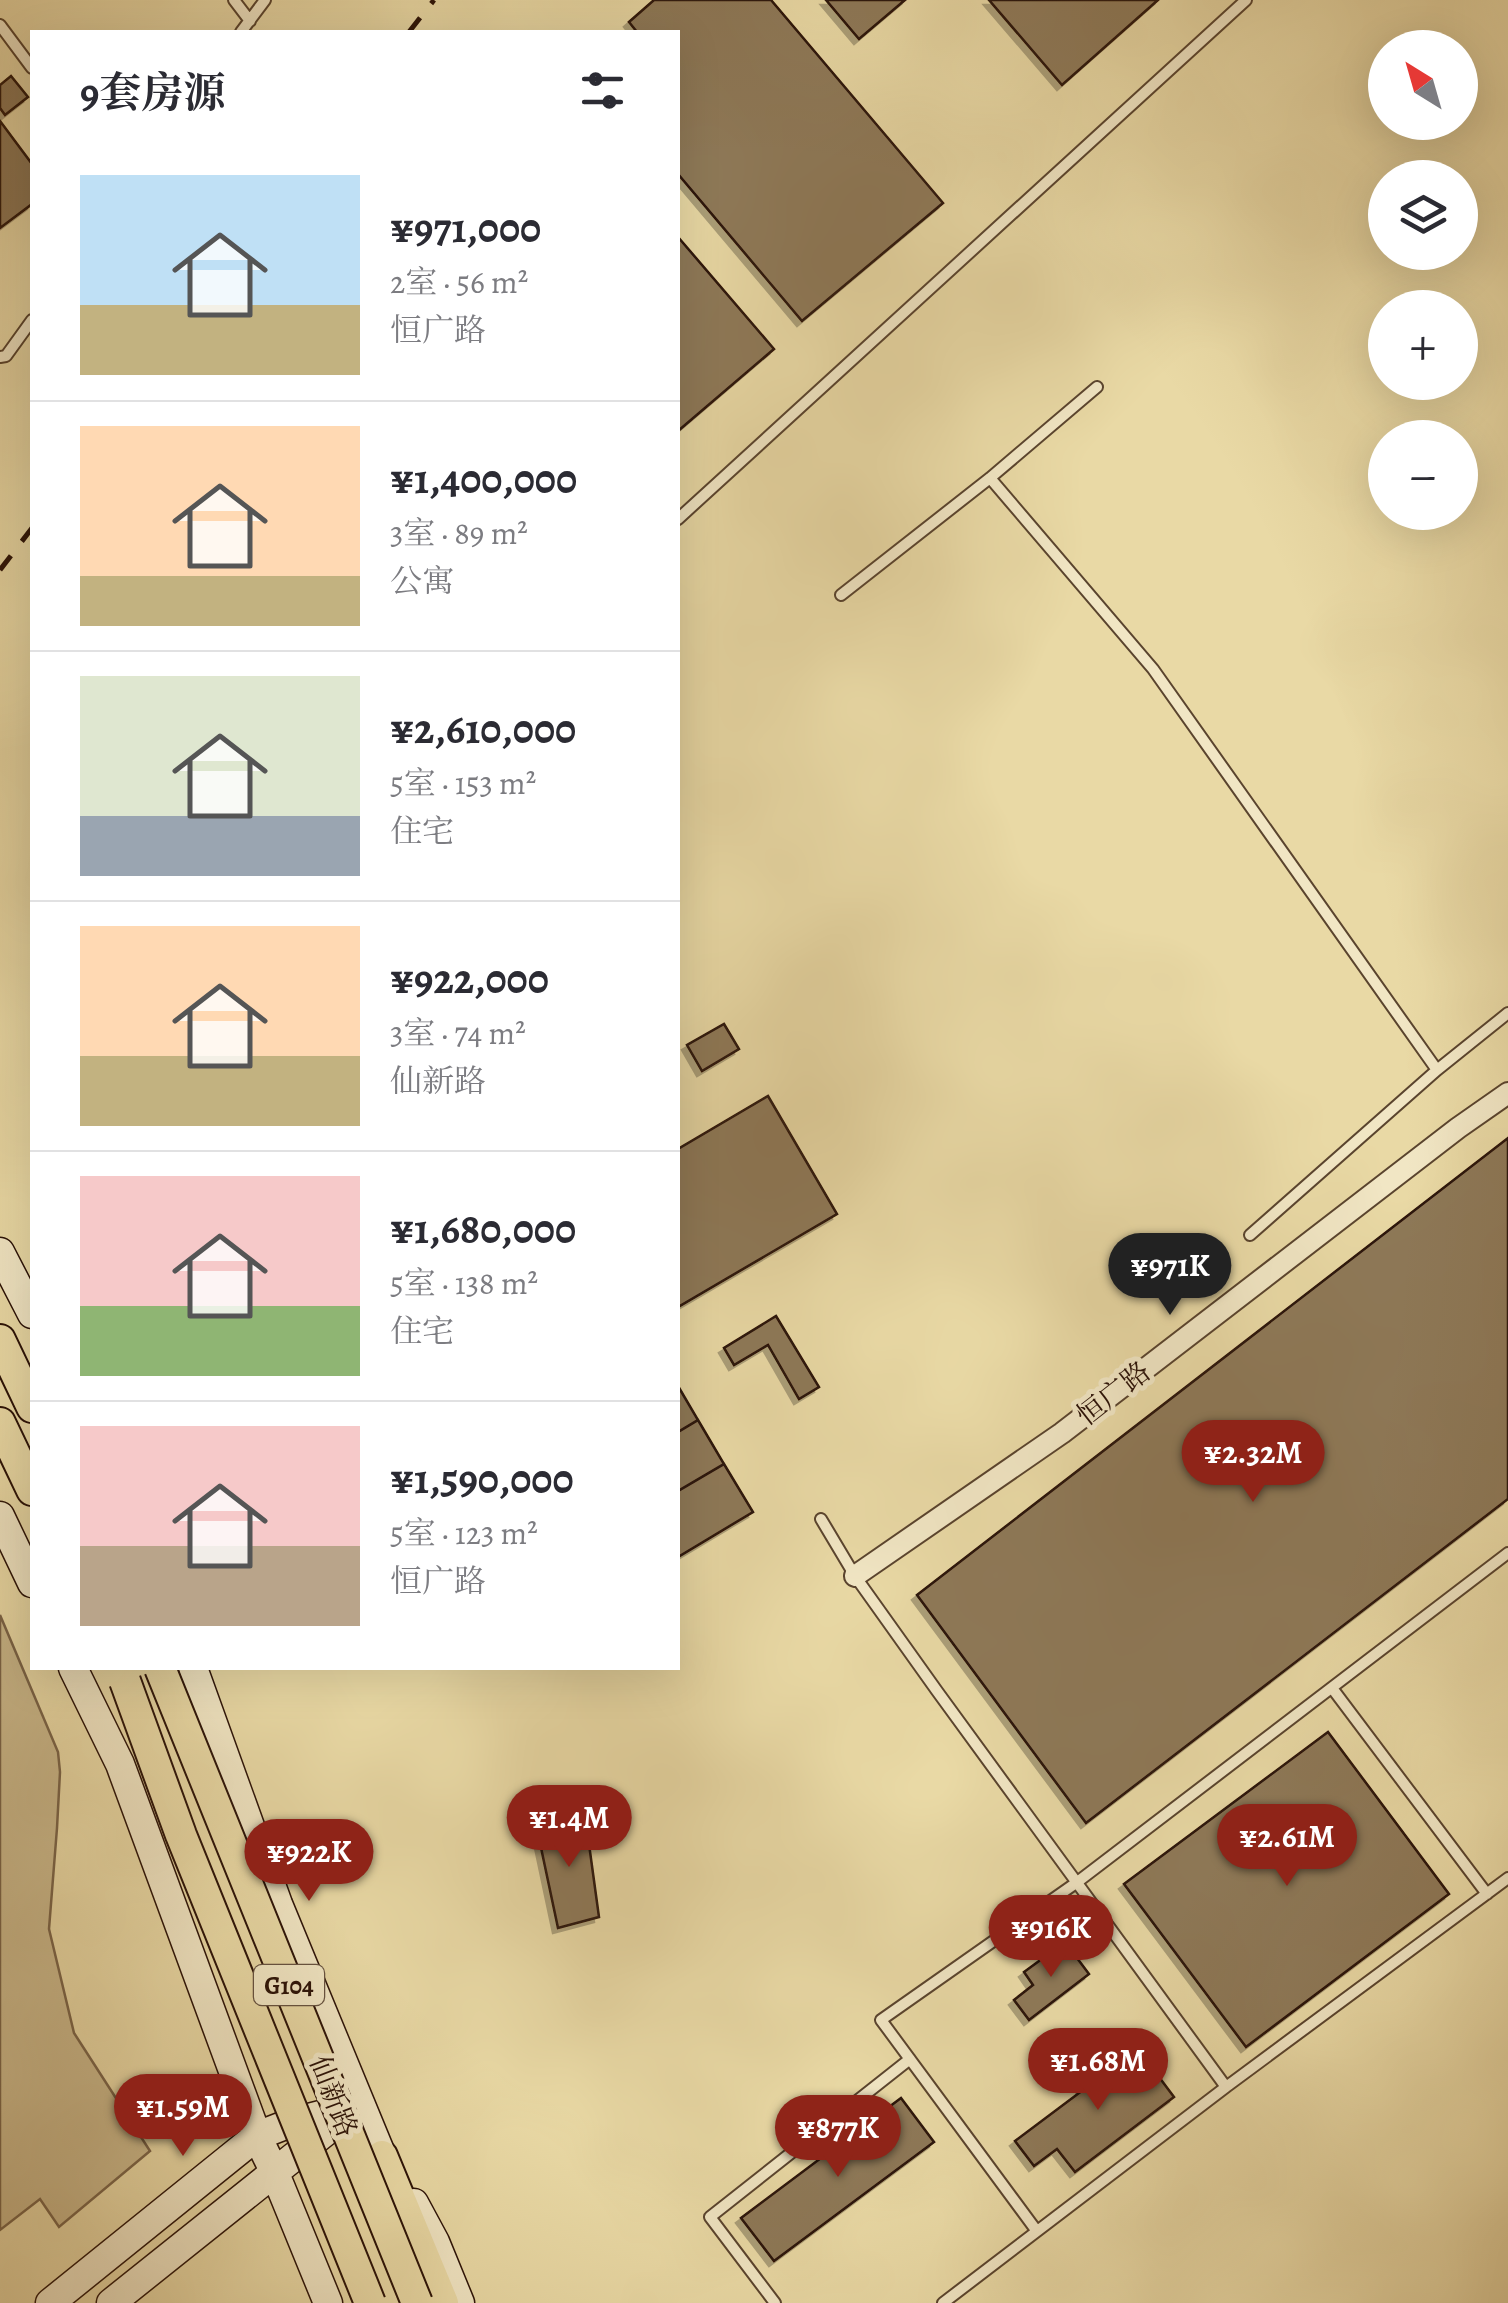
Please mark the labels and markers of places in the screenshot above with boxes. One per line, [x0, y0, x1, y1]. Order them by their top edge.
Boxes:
pin: ¥971K [1100, 1233, 1240, 1318]
pin: ¥2.32M [1172, 1420, 1334, 1505]
pin: ¥1.4M [499, 1785, 639, 1870]
pin: ¥2.61M [1206, 1804, 1368, 1889]
pin: ¥922K [239, 1819, 379, 1904]
pin: ¥916K [981, 1895, 1121, 1980]
pin: ¥1.68M [1017, 2028, 1179, 2113]
pin: ¥1.59M [102, 2074, 264, 2159]
pin: ¥877K [768, 2095, 908, 2180]

